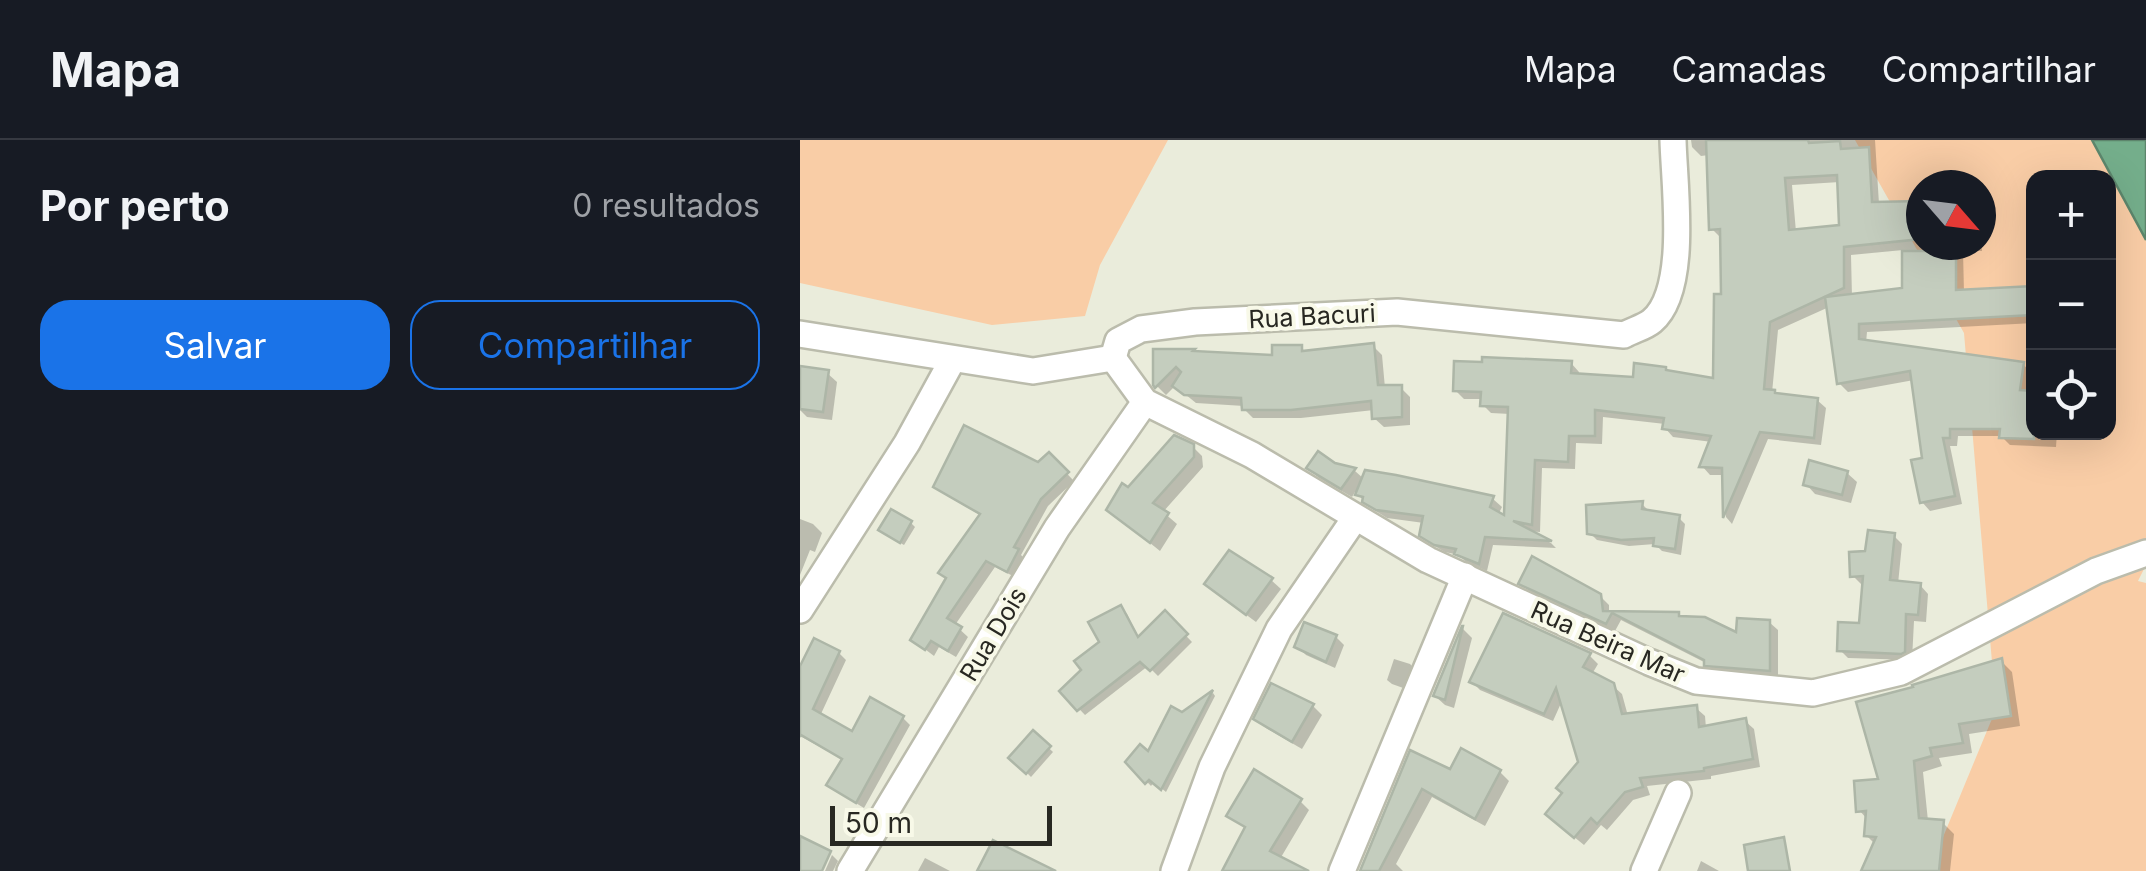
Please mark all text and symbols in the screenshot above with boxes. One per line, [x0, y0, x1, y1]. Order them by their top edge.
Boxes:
text: Mapa [50, 40, 181, 99]
text: Mapa [1524, 48, 1617, 90]
text: Camadas [1672, 48, 1827, 90]
text: Compartilhar [1882, 48, 2096, 90]
north arrow [1906, 170, 1996, 260]
map controls [2026, 170, 2116, 440]
button: + [2026, 170, 2116, 260]
text: Por perto [40, 180, 230, 231]
text: 0 resultados [572, 186, 760, 225]
button: − [2026, 260, 2116, 350]
street label: Rua Bacuri [1248, 298, 1376, 334]
button: Salvar [40, 300, 390, 390]
button: Compartilhar [410, 300, 760, 390]
button: locate [2026, 350, 2116, 440]
street label: Rua Dois [953, 582, 1033, 686]
street label: Rua Beira Mar [1526, 595, 1690, 689]
scale bar [830, 801, 1052, 846]
text: 50 m [845, 806, 912, 840]

